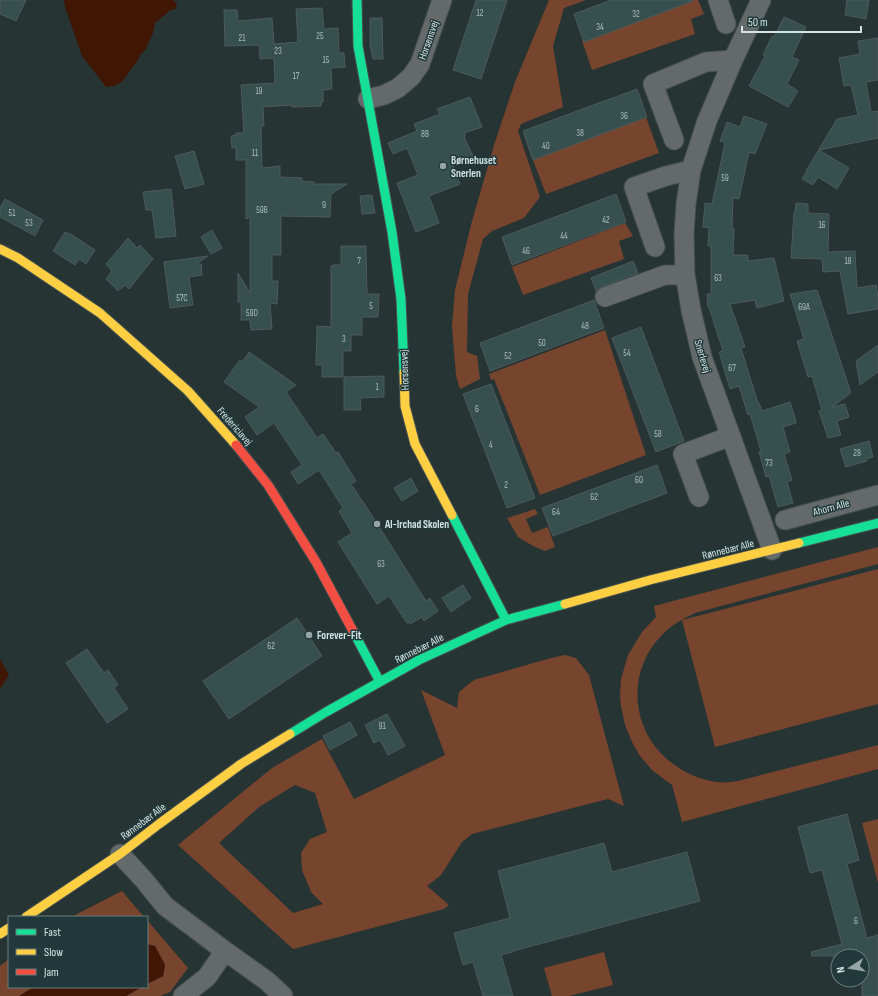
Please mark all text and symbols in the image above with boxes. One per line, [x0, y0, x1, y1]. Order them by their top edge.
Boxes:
house number: 12 [477, 8, 484, 19]
scale bar [742, 8, 861, 34]
house number: 32 [632, 9, 640, 20]
text: 50 m [748, 15, 768, 30]
street label: Horsensvej [416, 19, 441, 62]
house number: 34 [596, 22, 604, 33]
house number: 25 [316, 31, 324, 42]
house number: 21 [239, 33, 246, 44]
house number: 23 [274, 46, 282, 57]
house number: 15 [323, 55, 330, 66]
house number: 17 [293, 71, 300, 82]
house number: 19 [255, 86, 263, 97]
house number: 36 [620, 111, 628, 122]
house number: 38 [576, 128, 584, 139]
house number: 8B [421, 129, 429, 140]
house number: 40 [542, 141, 550, 152]
house number: 11 [252, 148, 259, 159]
place label: Børnehuset Snerlen [451, 154, 497, 180]
marker: Børnehuset Snerlen [438, 161, 448, 171]
house number: 59 [721, 173, 729, 184]
house number: 9 [322, 200, 326, 211]
house number: 59B [256, 205, 268, 216]
house number: 51 [9, 208, 16, 219]
house number: 42 [602, 215, 610, 226]
house number: 53 [25, 218, 33, 229]
house number: 16 [818, 220, 826, 231]
house number: 44 [560, 231, 568, 242]
house number: 46 [522, 246, 530, 257]
house number: 7 [357, 256, 361, 267]
house number: 18 [844, 256, 852, 267]
house number: 63 [714, 273, 722, 284]
house number: 57C [176, 293, 188, 304]
house number: 5 [369, 301, 373, 312]
house number: 69A [798, 302, 810, 313]
house number: 59D [246, 308, 258, 319]
house number: 48 [581, 321, 589, 332]
house number: 3 [342, 334, 346, 345]
house number: 50 [538, 338, 546, 349]
street label: Snerlevej [691, 338, 714, 374]
house number: 54 [623, 348, 631, 359]
street label: Horsensvej [397, 349, 412, 391]
house number: 52 [504, 351, 512, 362]
house number: 67 [728, 363, 736, 374]
house number: 1 [375, 382, 379, 393]
street label: Fredericiavej [214, 404, 255, 448]
house number: 6 [475, 404, 479, 415]
house number: 58 [654, 429, 662, 440]
house number: 4 [489, 440, 493, 451]
house number: 28 [853, 448, 861, 459]
house number: 73 [765, 458, 773, 469]
house number: 60 [635, 475, 643, 486]
house number: 2 [504, 480, 508, 491]
house number: 62 [590, 492, 598, 503]
street label: Ahorn Alle [811, 496, 851, 519]
house number: 64 [552, 507, 560, 518]
place label: Al-Irchad Skolen [384, 518, 449, 531]
marker: Al-Irchad Skolen [372, 519, 382, 529]
street label: Rønnebær Alle [701, 537, 755, 562]
house number: 63 [377, 559, 385, 570]
place label: Forever-Fit [317, 629, 362, 642]
marker: Forever-Fit [304, 630, 314, 640]
street label: Rønnebær Alle [393, 631, 446, 666]
house number: 62 [267, 641, 275, 652]
house number: 91 [378, 721, 386, 732]
street label: Rønnebær Alle [118, 800, 168, 842]
legend [8, 916, 148, 988]
house number: 6 [854, 916, 858, 927]
text: Fast [44, 925, 61, 940]
text: Slow [44, 945, 63, 960]
north arrow [830, 948, 870, 988]
text: Jam [43, 965, 59, 980]
text: N [834, 966, 848, 974]

